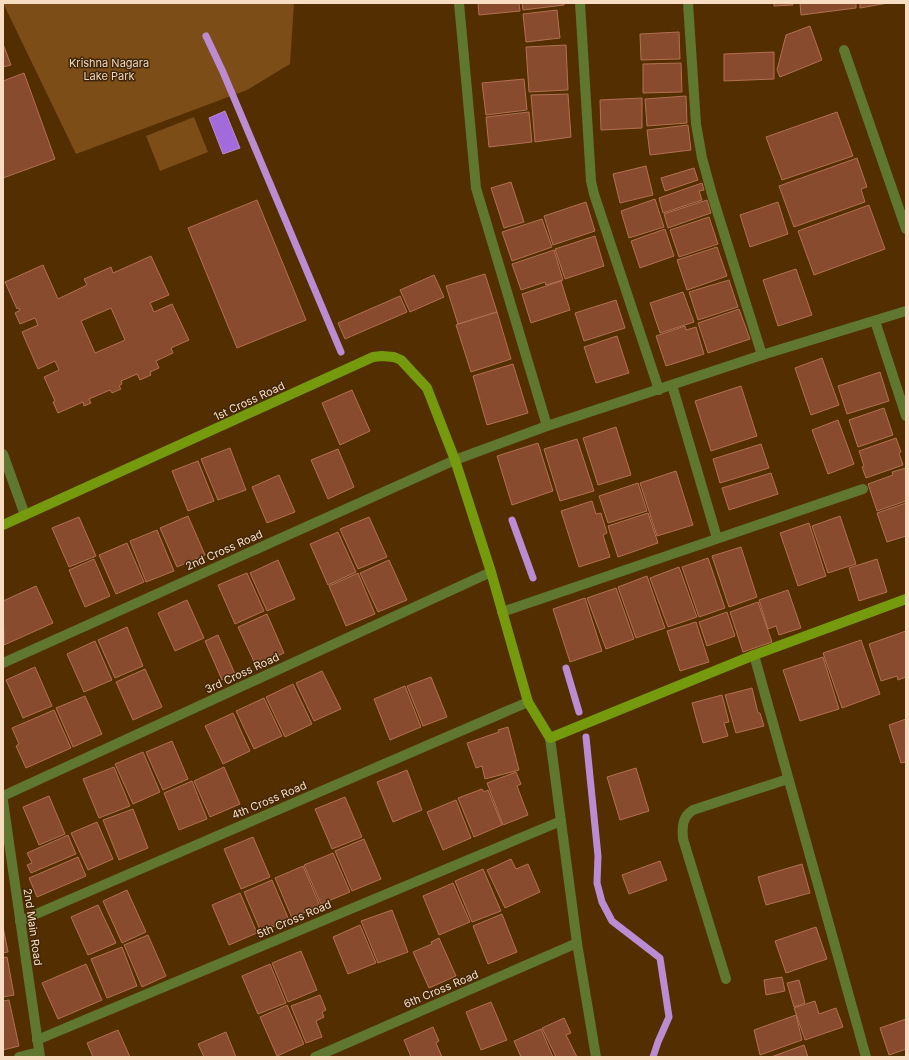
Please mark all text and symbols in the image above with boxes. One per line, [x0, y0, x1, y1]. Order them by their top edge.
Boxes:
park label: Krishna Nagara Lake Park [69, 56, 149, 83]
street label: 1st Cross Road [211, 378, 287, 424]
street label: 2nd Cross Road [183, 527, 265, 573]
street label: 3rd Cross Road [203, 650, 281, 696]
street label: 4th Cross Road [229, 778, 309, 822]
street label: 2nd Main Road [21, 887, 45, 967]
street label: 5th Cross Road [255, 897, 333, 941]
street label: 6th Cross Road [402, 967, 480, 1011]

